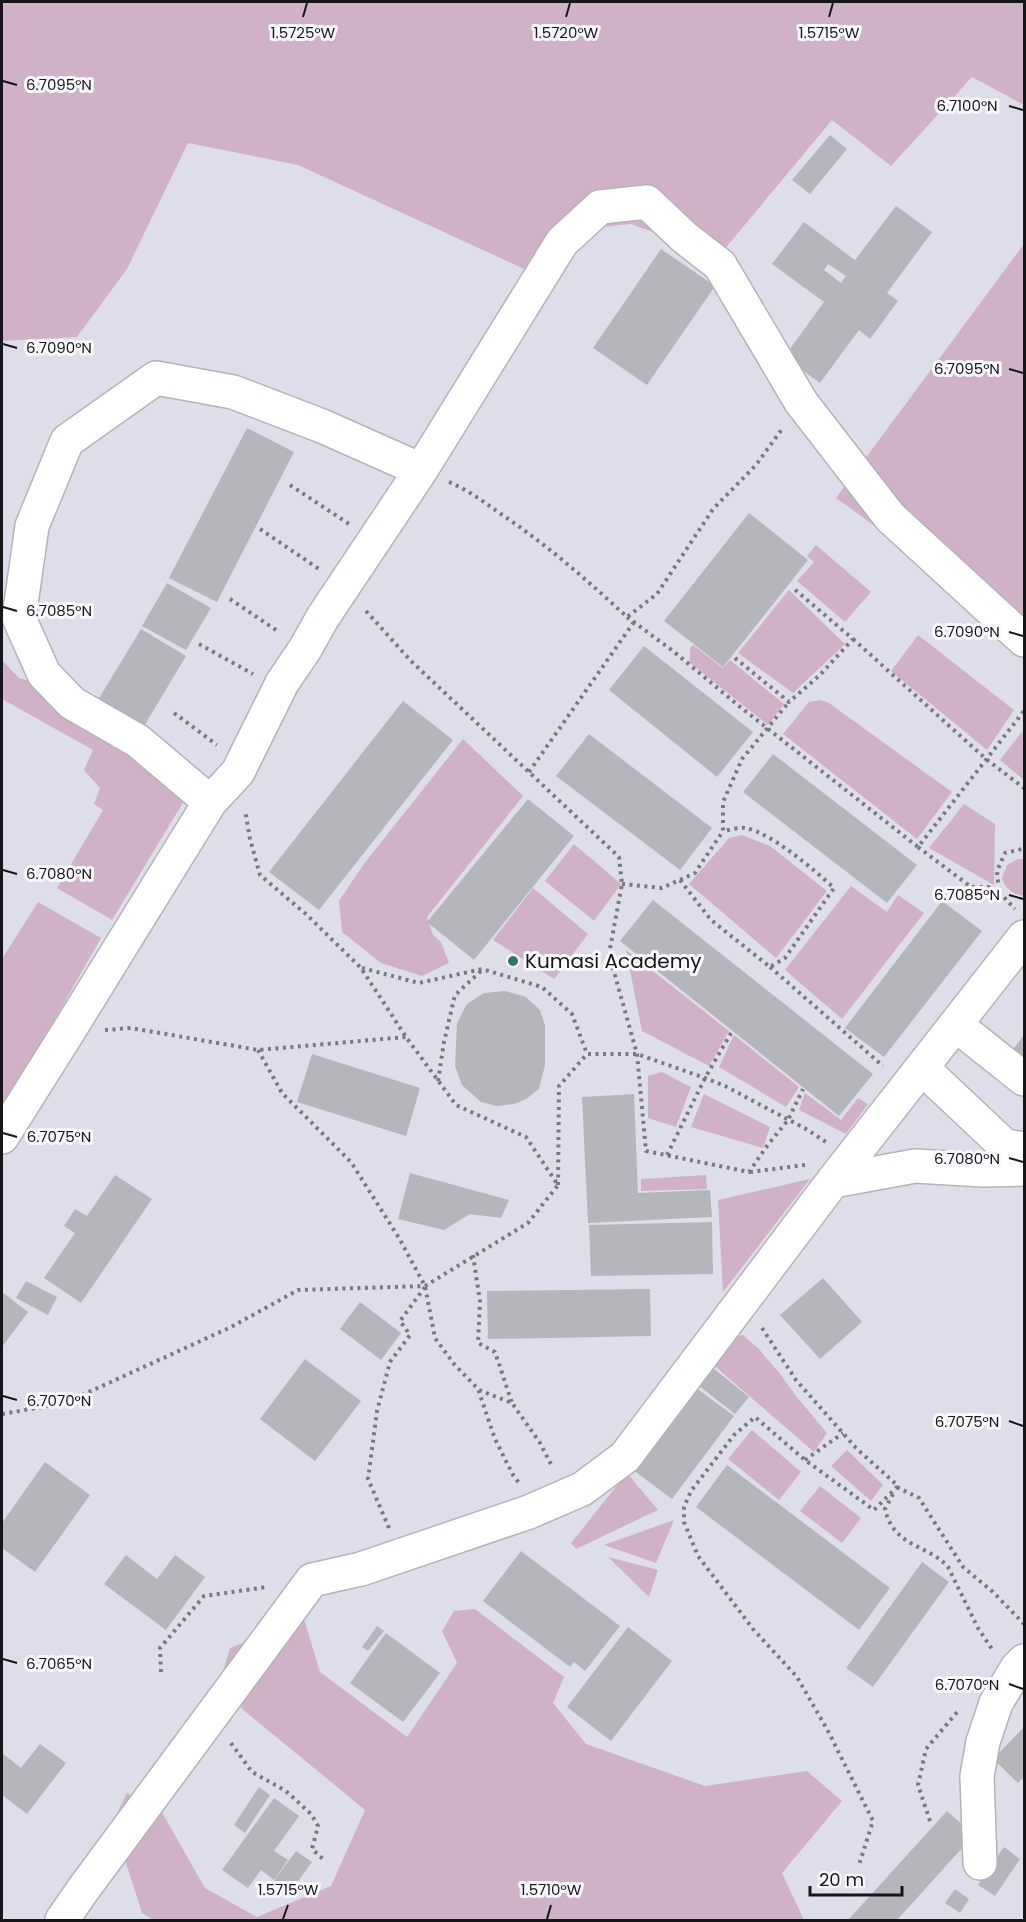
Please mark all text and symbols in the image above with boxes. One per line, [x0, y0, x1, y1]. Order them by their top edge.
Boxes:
text: 1.5725°W [271, 22, 336, 43]
text: 1.5720°W [534, 22, 599, 43]
text: 1.5715°W [799, 22, 860, 43]
text: 6.7095°N [26, 74, 92, 95]
text: 6.7100°N [936, 95, 998, 116]
text: 6.7090°N [26, 337, 92, 358]
text: 6.7095°N [934, 358, 1000, 379]
text: 6.7085°N [26, 600, 92, 621]
text: 6.7090°N [934, 621, 1000, 642]
text: 6.7080°N [26, 863, 92, 884]
text: 6.7085°N [934, 884, 1000, 905]
place label: Kumasi Academy [525, 947, 702, 975]
marker: Kumasi Academy [506, 954, 520, 968]
text: 6.7075°N [27, 1126, 91, 1147]
text: 6.7080°N [934, 1148, 1000, 1169]
text: 6.7070°N [27, 1390, 91, 1411]
text: 6.7075°N [935, 1411, 999, 1432]
text: 6.7065°N [26, 1653, 92, 1674]
text: 6.7070°N [935, 1674, 999, 1695]
scale bar [810, 1859, 902, 1897]
text: 20 m [819, 1867, 864, 1892]
text: 1.5715°W [258, 1879, 319, 1900]
text: 1.5710°W [521, 1879, 582, 1900]

